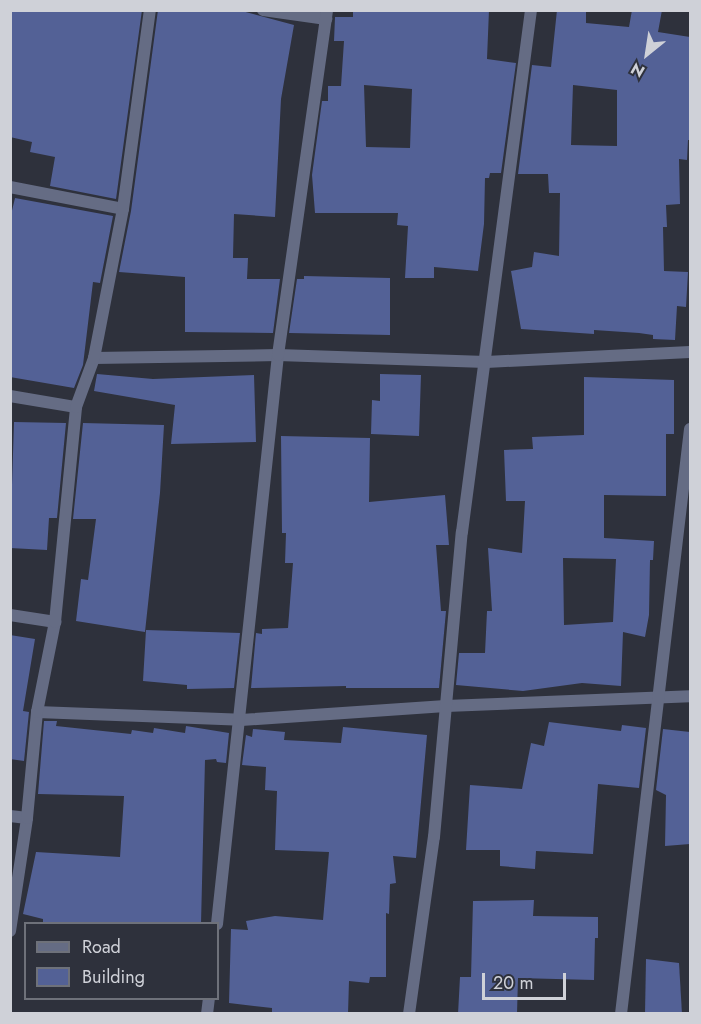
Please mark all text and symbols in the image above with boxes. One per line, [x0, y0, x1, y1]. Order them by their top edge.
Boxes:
north arrow [617, 24, 677, 84]
text: N [626, 57, 649, 83]
legend [24, 922, 219, 1000]
text: Road [82, 934, 121, 960]
scale bar [485, 961, 569, 999]
text: Building [82, 964, 145, 990]
text: 20 m [493, 970, 533, 996]

